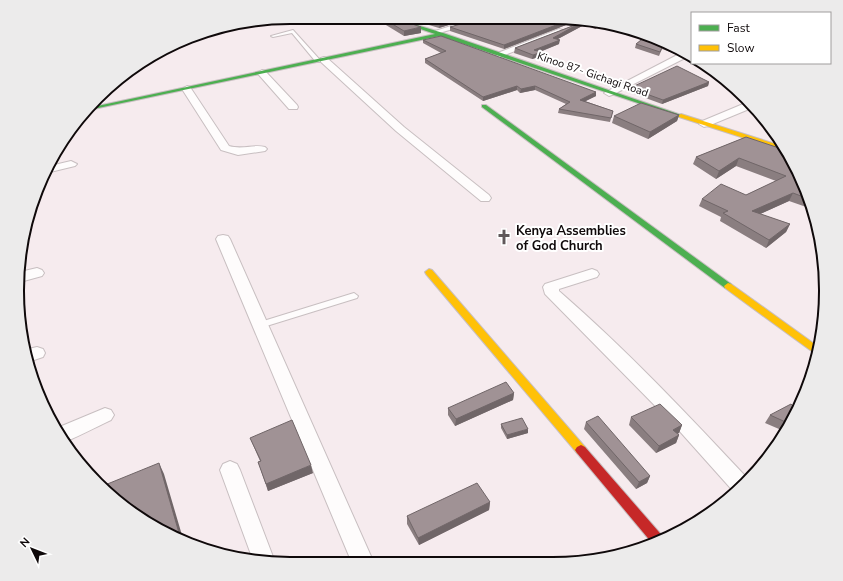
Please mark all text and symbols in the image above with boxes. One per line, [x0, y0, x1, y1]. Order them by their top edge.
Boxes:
legend [691, 12, 831, 64]
text: Fast [727, 20, 750, 36]
text: Slow [727, 40, 755, 56]
street label: Kinoo 87- Gichagi Road [535, 48, 650, 101]
place label: Kenya Assemblies of God Church [516, 222, 626, 255]
church icon: Kenya Assemblies of God Church [495, 228, 513, 246]
north arrow [12, 529, 52, 569]
text: N [17, 534, 33, 551]

